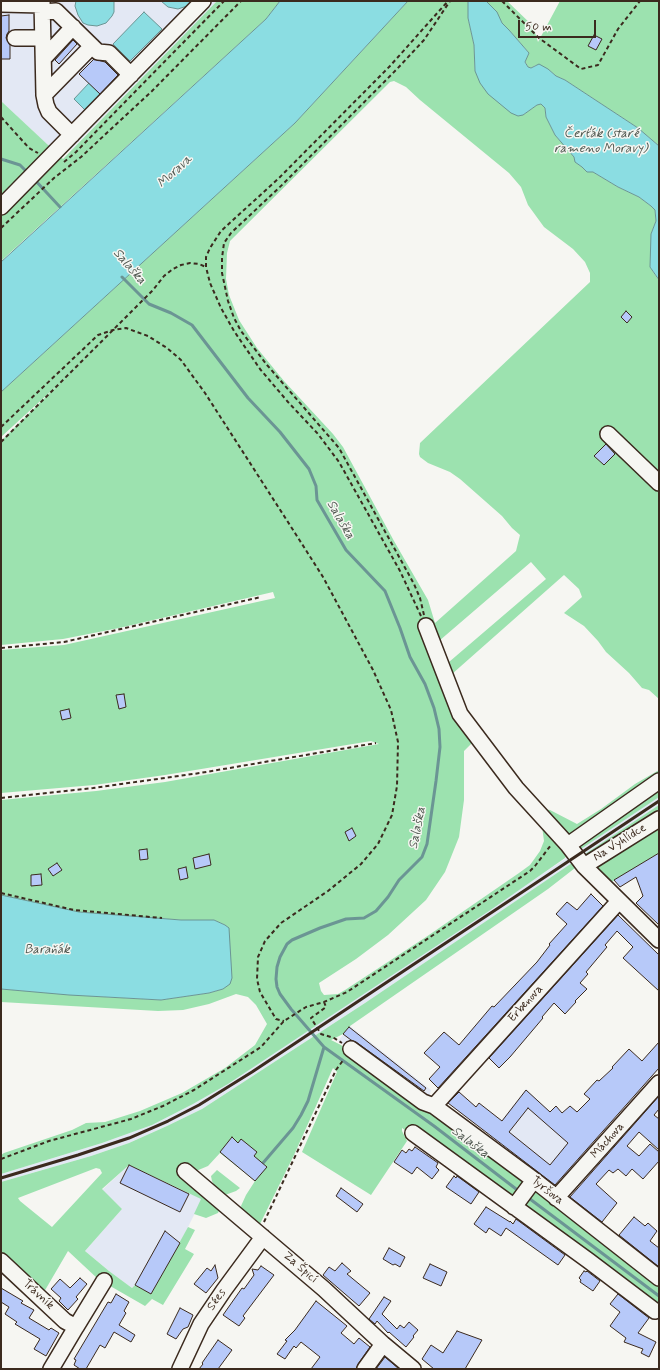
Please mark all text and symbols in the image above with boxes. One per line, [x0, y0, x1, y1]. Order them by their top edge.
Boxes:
scale bar [520, 12, 598, 38]
text: 50 m [525, 19, 552, 35]
water label: Čerťák (staré rameno Moravy) [554, 126, 648, 157]
water label: Morava [154, 152, 196, 192]
water label: Salaška [109, 246, 149, 288]
water label: Salaška [323, 498, 357, 542]
water label: Salaška [406, 806, 430, 850]
street label: Na Vyhlídce [591, 821, 649, 865]
water label: Baraňák [24, 942, 70, 958]
street label: Erbenova [506, 982, 546, 1026]
street label: Máchova [588, 1120, 628, 1162]
water label: Salaška [448, 1124, 492, 1162]
street label: Tyršova [528, 1174, 566, 1208]
street label: Za Špicí [280, 1249, 320, 1287]
street label: Trávník [19, 1277, 57, 1313]
street label: Sées [204, 1286, 230, 1314]

